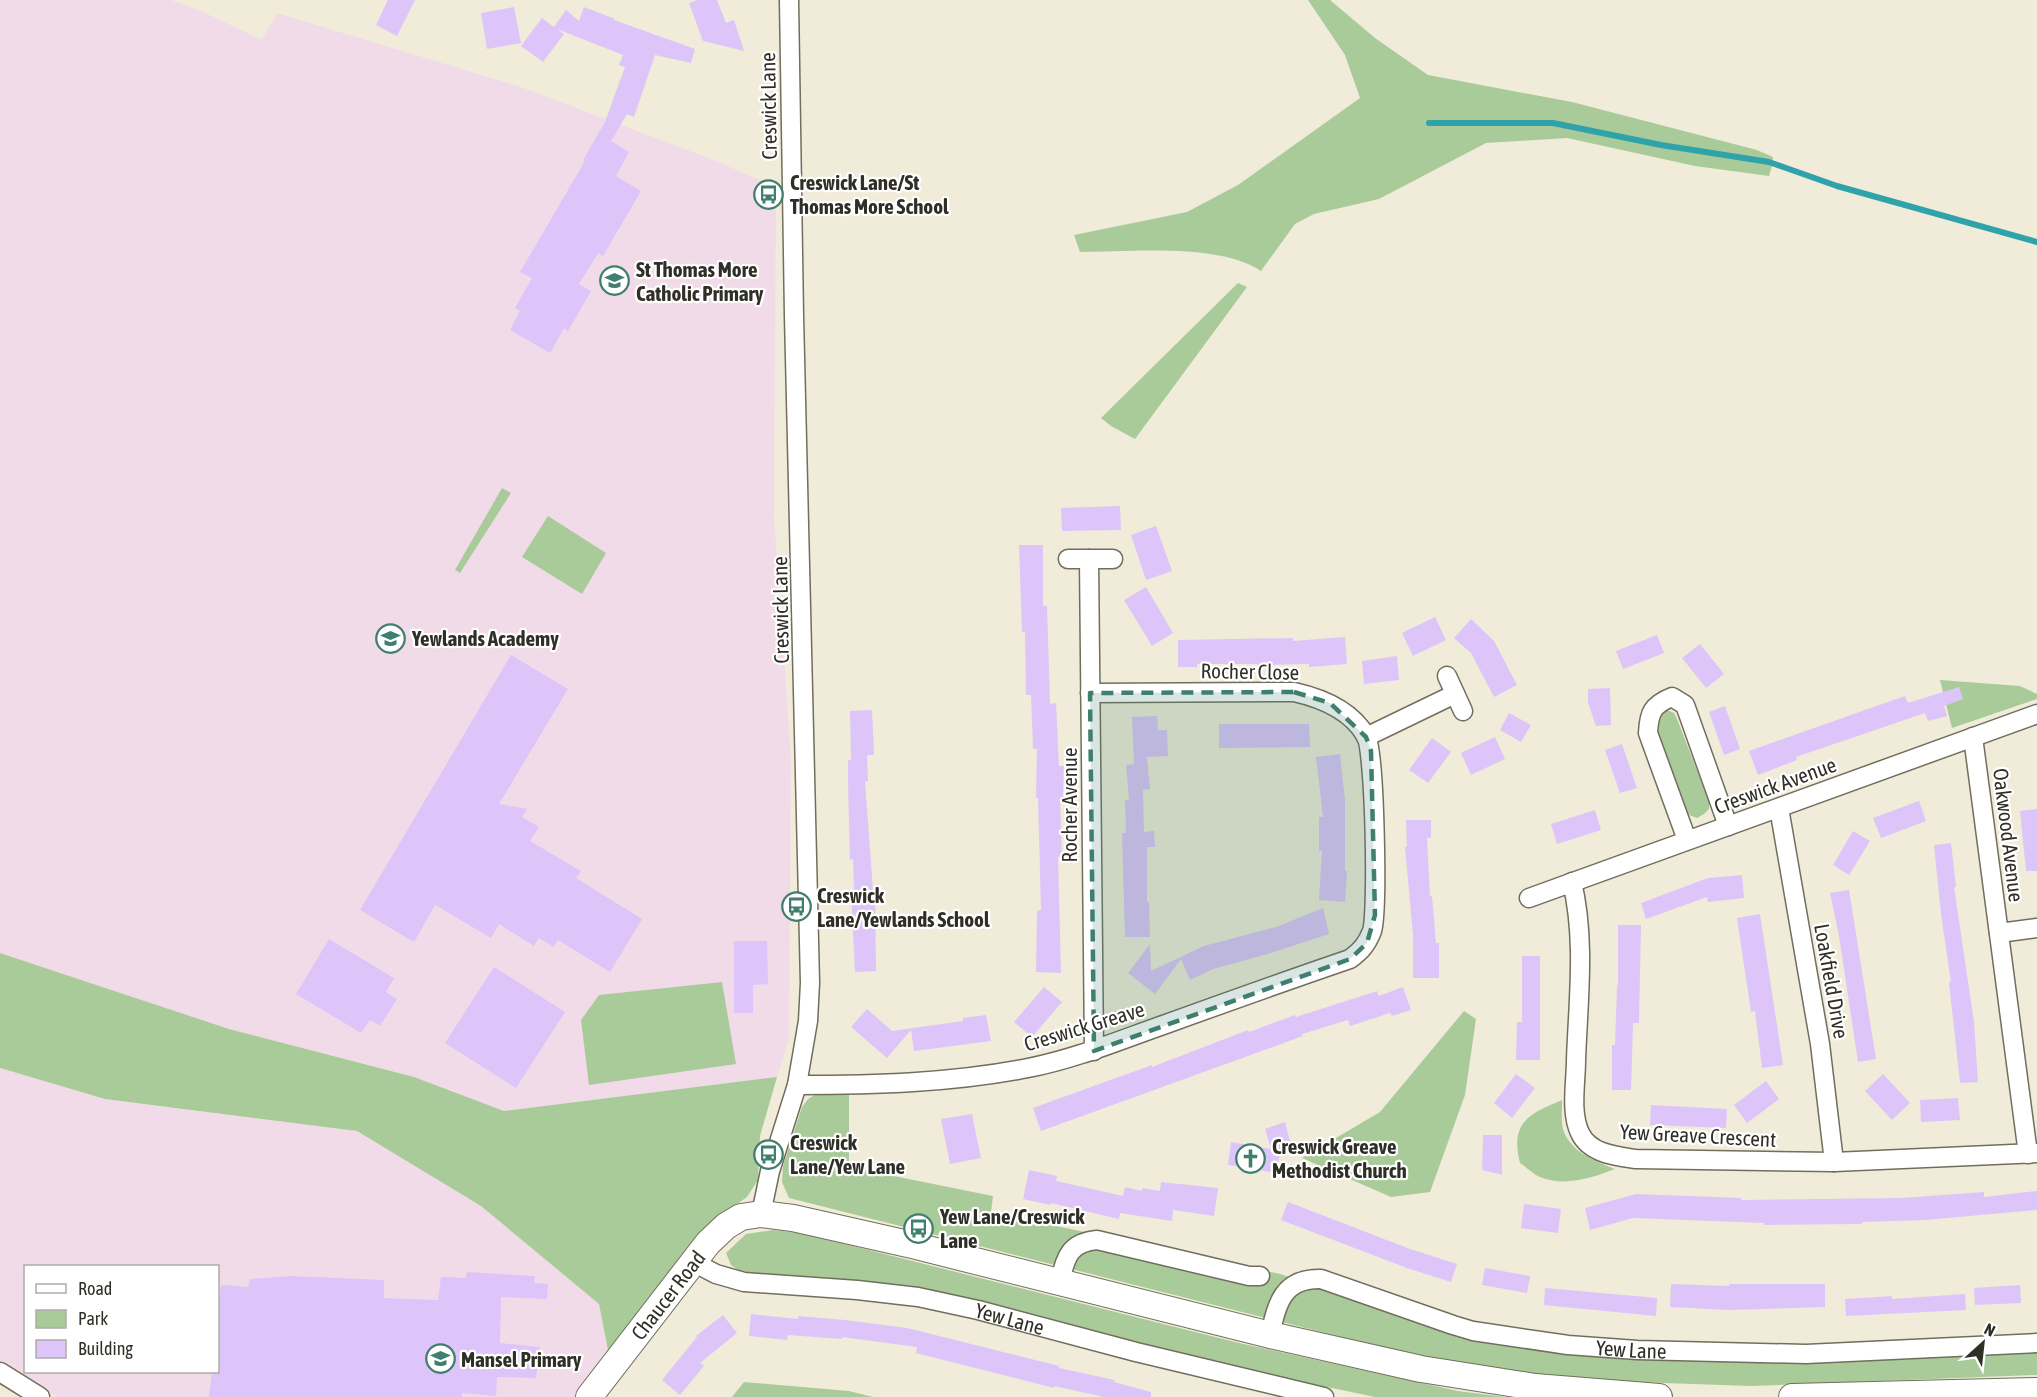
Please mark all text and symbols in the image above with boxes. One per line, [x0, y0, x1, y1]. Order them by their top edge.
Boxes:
street label: Creswick Lane [755, 52, 781, 160]
place label: Creswick Lane/St Thomas More School [790, 170, 949, 218]
bus stop icon: Creswick Lane/St Thomas More School [753, 178, 785, 210]
place label: St Thomas More Catholic Primary [636, 257, 764, 305]
school or university icon: St Thomas More Catholic Primary [599, 265, 631, 297]
street label: Creswick Lane [767, 556, 793, 664]
school or university icon: Yewlands Academy [375, 622, 407, 654]
place label: Yewlands Academy [411, 626, 559, 650]
street label: Rocher Close [1201, 658, 1299, 684]
street label: Rocher Avenue [1057, 747, 1081, 863]
street label: Creswick Avenue [1711, 752, 1839, 818]
street label: Oakwood Avenue [1989, 767, 2029, 903]
place label: Creswick Lane/Yewlands School [817, 883, 990, 931]
bus stop icon: Creswick Lane/Yewlands School [780, 891, 812, 923]
street label: Loakfield Drive [1810, 922, 1854, 1040]
street label: Creswick Greave [1021, 996, 1147, 1056]
street label: Yew Greave Crescent [1619, 1119, 1777, 1151]
place label: Creswick Lane/Yew Lane [790, 1130, 905, 1178]
place label: Creswick Greave Methodist Church [1272, 1134, 1407, 1182]
bus stop icon: Creswick Lane/Yew Lane [753, 1138, 785, 1170]
church icon: Creswick Greave Methodist Church [1235, 1142, 1267, 1174]
place label: Yew Lane/Creswick Lane [939, 1204, 1085, 1252]
bus stop icon: Yew Lane/Creswick Lane [903, 1212, 935, 1244]
street label: Chaucer Road [626, 1246, 710, 1344]
legend [24, 1265, 219, 1373]
text: Road [78, 1278, 112, 1299]
street label: Yew Lane [973, 1298, 1047, 1339]
text: Park [78, 1308, 108, 1329]
north arrow [1953, 1313, 2013, 1373]
text: N [1982, 1319, 1998, 1340]
street label: Yew Lane [1595, 1335, 1667, 1363]
text: Building [78, 1338, 133, 1359]
school or university icon: Mansel Primary [424, 1343, 456, 1375]
place label: Mansel Primary [461, 1347, 582, 1371]

